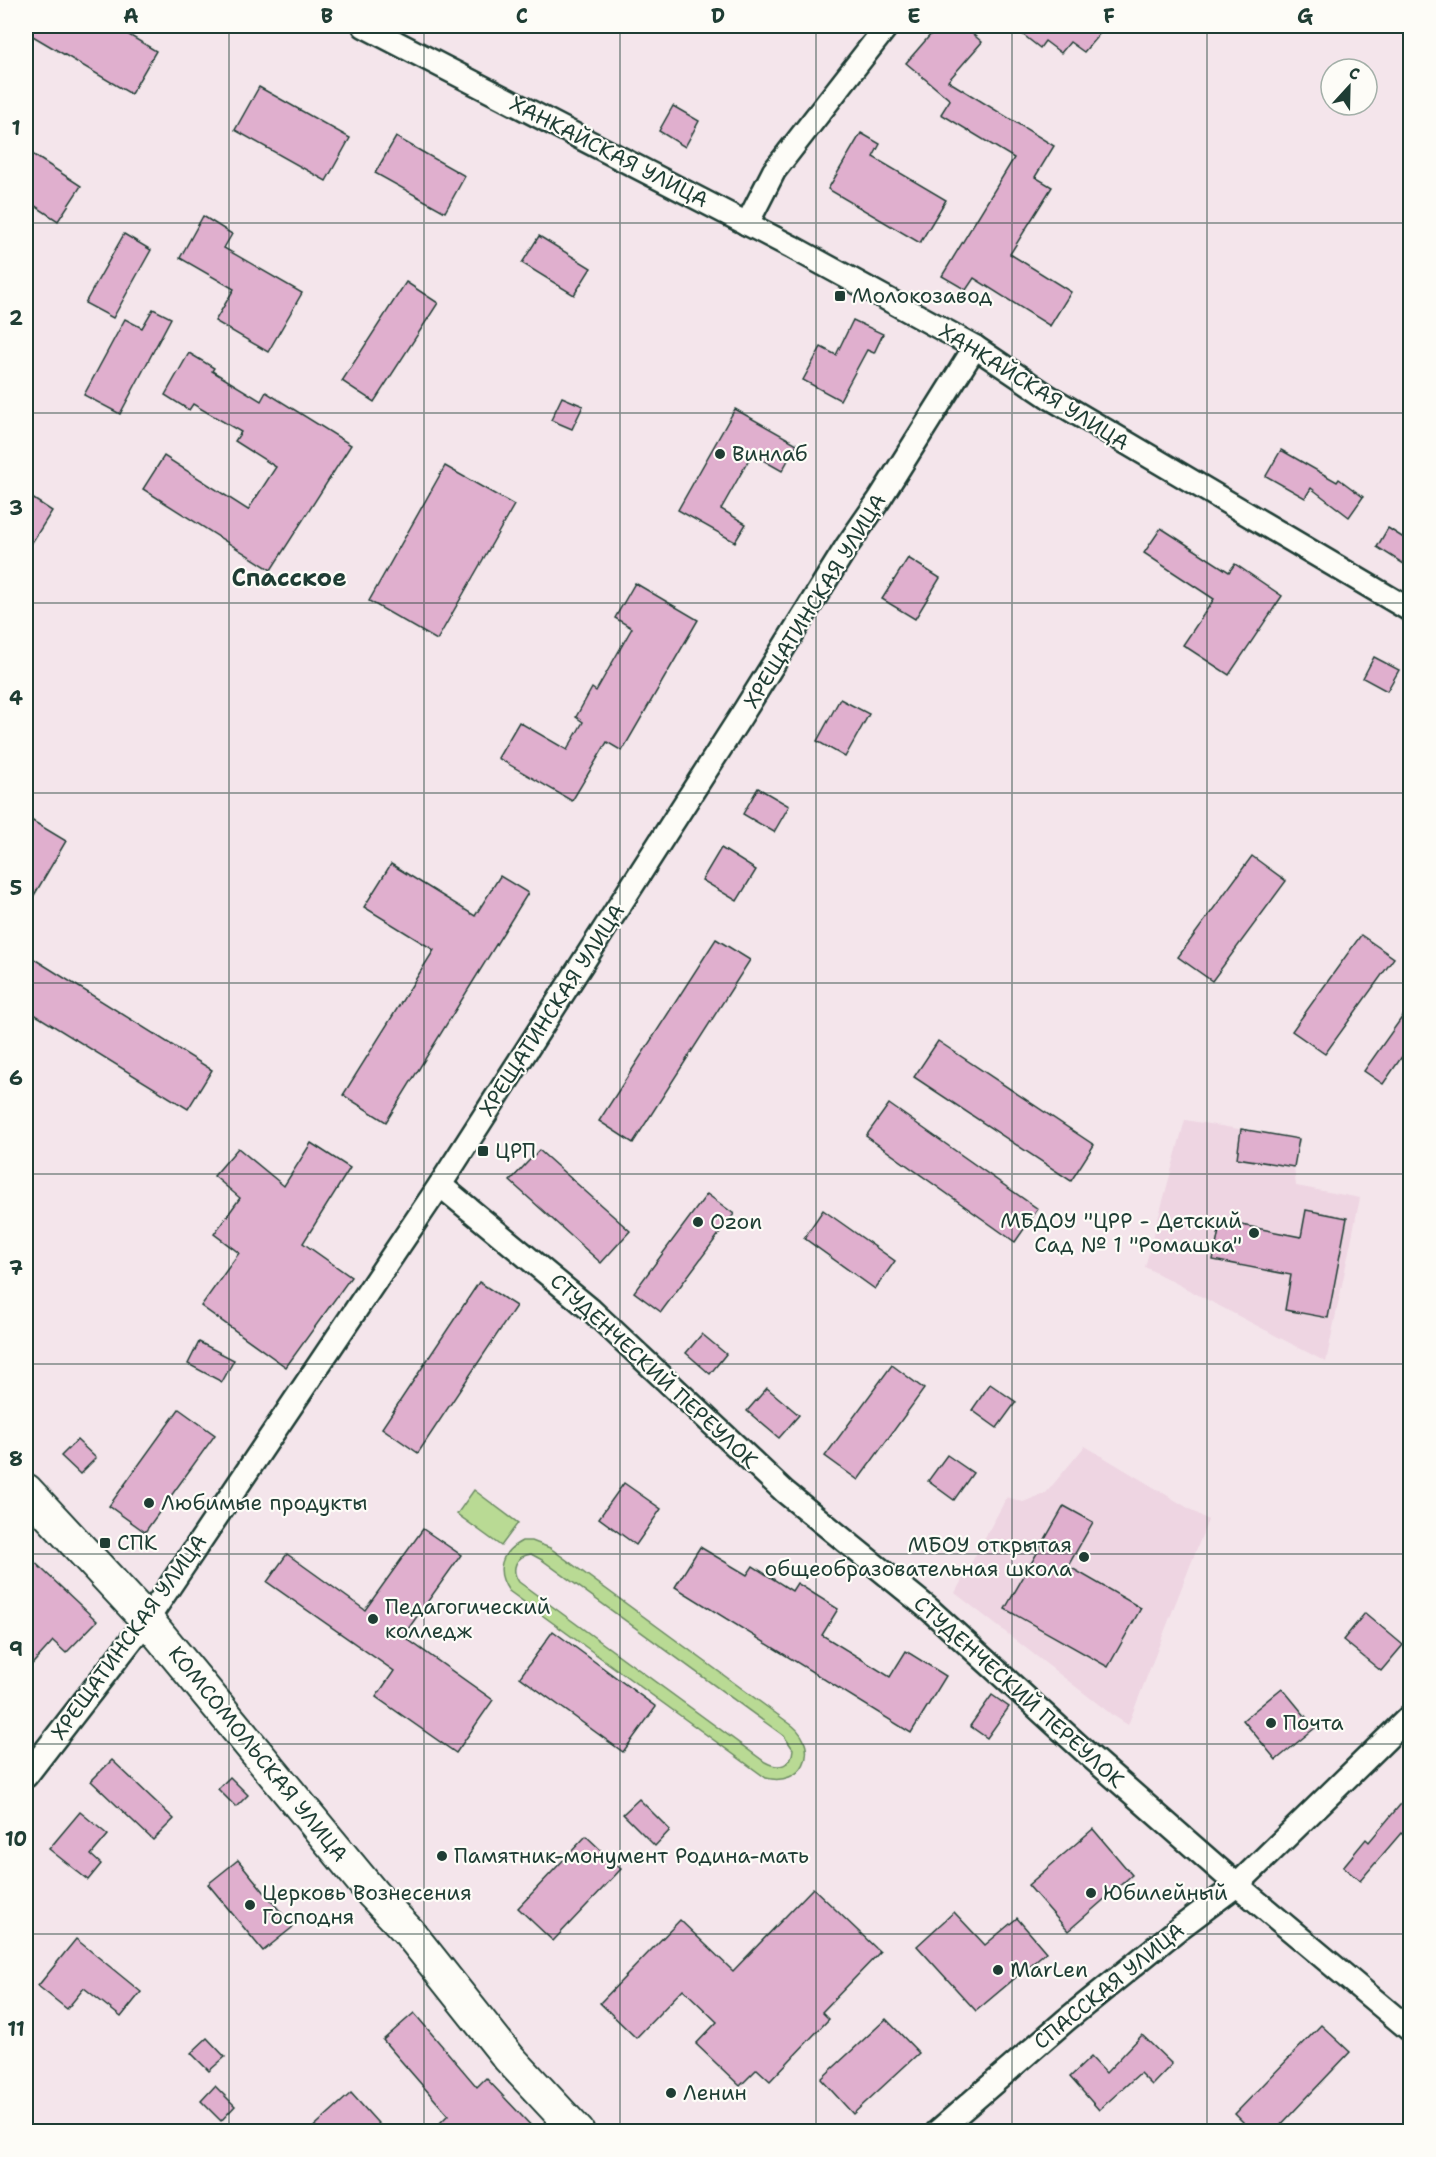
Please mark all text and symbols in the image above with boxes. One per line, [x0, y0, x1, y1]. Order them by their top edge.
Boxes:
text: A [123, 3, 139, 29]
text: B [321, 3, 333, 29]
text: C [516, 3, 528, 29]
text: D [711, 3, 725, 29]
text: E [907, 3, 921, 29]
text: F [1103, 3, 1115, 29]
text: G [1297, 3, 1313, 29]
north arrow [1319, 57, 1379, 117]
text: С [1346, 62, 1363, 85]
street label: ХАНКАЙСКАЯ УЛИЦА [505, 90, 713, 214]
text: 1 [11, 115, 21, 141]
place label: Молокозавод [852, 282, 992, 310]
marker: Молокозавод [833, 289, 847, 303]
text: 2 [9, 305, 23, 331]
street label: ХАНКАЙСКАЯ УЛИЦА [934, 317, 1134, 457]
place label: Винлаб [732, 440, 807, 468]
marker: Винлаб [713, 447, 727, 461]
street label: ХРЕЩАТИНСКАЯ УЛИЦА [737, 488, 893, 714]
text: 3 [9, 495, 23, 521]
district label: Спасское [231, 562, 347, 594]
text: 4 [9, 685, 23, 711]
text: 5 [10, 875, 22, 901]
street label: ХРЕЩАТИНСКАЯ УЛИЦА [473, 898, 631, 1122]
text: 6 [9, 1065, 23, 1091]
place label: ЦРП [495, 1137, 536, 1165]
marker: ЦРП [476, 1144, 490, 1158]
place label: МБДОУ "ЦРР - Детский Сад № 1 "Ромашка" [1000, 1207, 1242, 1259]
place label: Ozon [710, 1208, 762, 1236]
marker: Ozon [691, 1215, 705, 1229]
marker: МБДОУ "ЦРР - Детский Сад № 1 "Ромашка" [1247, 1226, 1261, 1240]
text: 7 [9, 1255, 23, 1281]
street label: СТУДЕНЧЕСКИЙ ПЕРЕУЛОК [544, 1267, 764, 1475]
text: 8 [9, 1446, 23, 1472]
place label: Любимые продукты [161, 1489, 367, 1517]
marker: Любимые продукты [142, 1496, 156, 1510]
street label: ХРЕЩАТИНСКАЯ УЛИЦА [45, 1529, 213, 1745]
place label: СПК [117, 1529, 158, 1557]
place label: МБОУ открытая общеобразовательная школа [765, 1531, 1072, 1583]
marker: СПК [98, 1536, 112, 1550]
marker: МБОУ открытая общеобразовательная школа [1077, 1550, 1091, 1564]
street label: СТУДЕНЧЕСКИЙ ПЕРЕУЛОК [908, 1590, 1131, 1795]
place label: Педагогический колледж [385, 1593, 551, 1645]
marker: Педагогический колледж [366, 1612, 380, 1626]
text: 9 [9, 1636, 23, 1662]
street label: КОМСОМОЛЬСКАЯ УЛИЦА [162, 1640, 354, 1868]
place label: Почта [1283, 1709, 1344, 1737]
marker: Почта [1264, 1716, 1278, 1730]
text: 10 [5, 1826, 27, 1852]
place label: Памятник-монумент Родина-мать [454, 1842, 809, 1870]
marker: Памятник-монумент Родина-мать [435, 1849, 449, 1863]
place label: Церковь Вознесения Господня [262, 1879, 472, 1931]
place label: Юбилейный [1103, 1879, 1228, 1907]
marker: Юбилейный [1084, 1886, 1098, 1900]
marker: Церковь Вознесения Господня [243, 1898, 257, 1912]
street label: СПАССКАЯ УЛИЦА [1028, 1916, 1190, 2056]
place label: MarLen [1010, 1956, 1088, 1984]
marker: MarLen [991, 1963, 1005, 1977]
text: 11 [7, 2016, 25, 2042]
place label: Ленин [683, 2079, 747, 2107]
marker: Ленин [664, 2086, 678, 2100]

